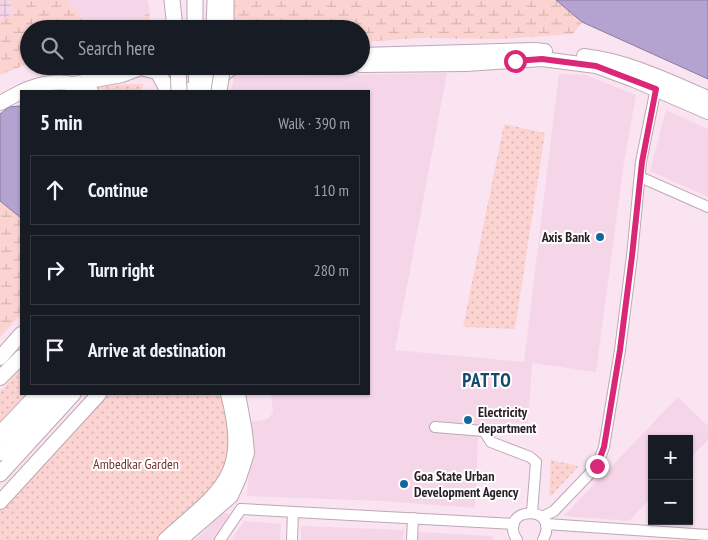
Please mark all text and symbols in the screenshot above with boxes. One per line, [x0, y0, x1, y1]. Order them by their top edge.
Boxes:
search box [20, 20, 370, 75]
icon: search [38, 34, 66, 62]
text: Search here [78, 36, 155, 60]
route start [504, 50, 527, 73]
text: 5 min [40, 109, 82, 136]
text: Walk · 390 m [278, 113, 350, 133]
icon: ahead [41, 176, 69, 204]
text: Continue [88, 178, 148, 202]
text: 110 m [314, 180, 349, 200]
place label: Axis Bank [541, 228, 590, 246]
marker: Axis Bank [594, 231, 606, 243]
icon: right [41, 256, 69, 284]
text: Turn right [88, 258, 154, 282]
text: 280 m [314, 260, 349, 280]
icon: arrive [41, 336, 69, 364]
text: Arrive at destination [88, 338, 226, 362]
district label: PATTO [462, 368, 512, 392]
place label: Electricity department [478, 403, 536, 437]
marker: Electricity department [462, 414, 474, 426]
map controls [648, 435, 693, 525]
button: + [648, 435, 693, 480]
park label: Ambedkar Garden [93, 455, 179, 473]
route end [586, 455, 609, 478]
place label: Goa State Urban Development Agency [414, 467, 519, 501]
marker: Goa State Urban Development Agency [398, 478, 410, 490]
button: − [648, 480, 693, 525]

